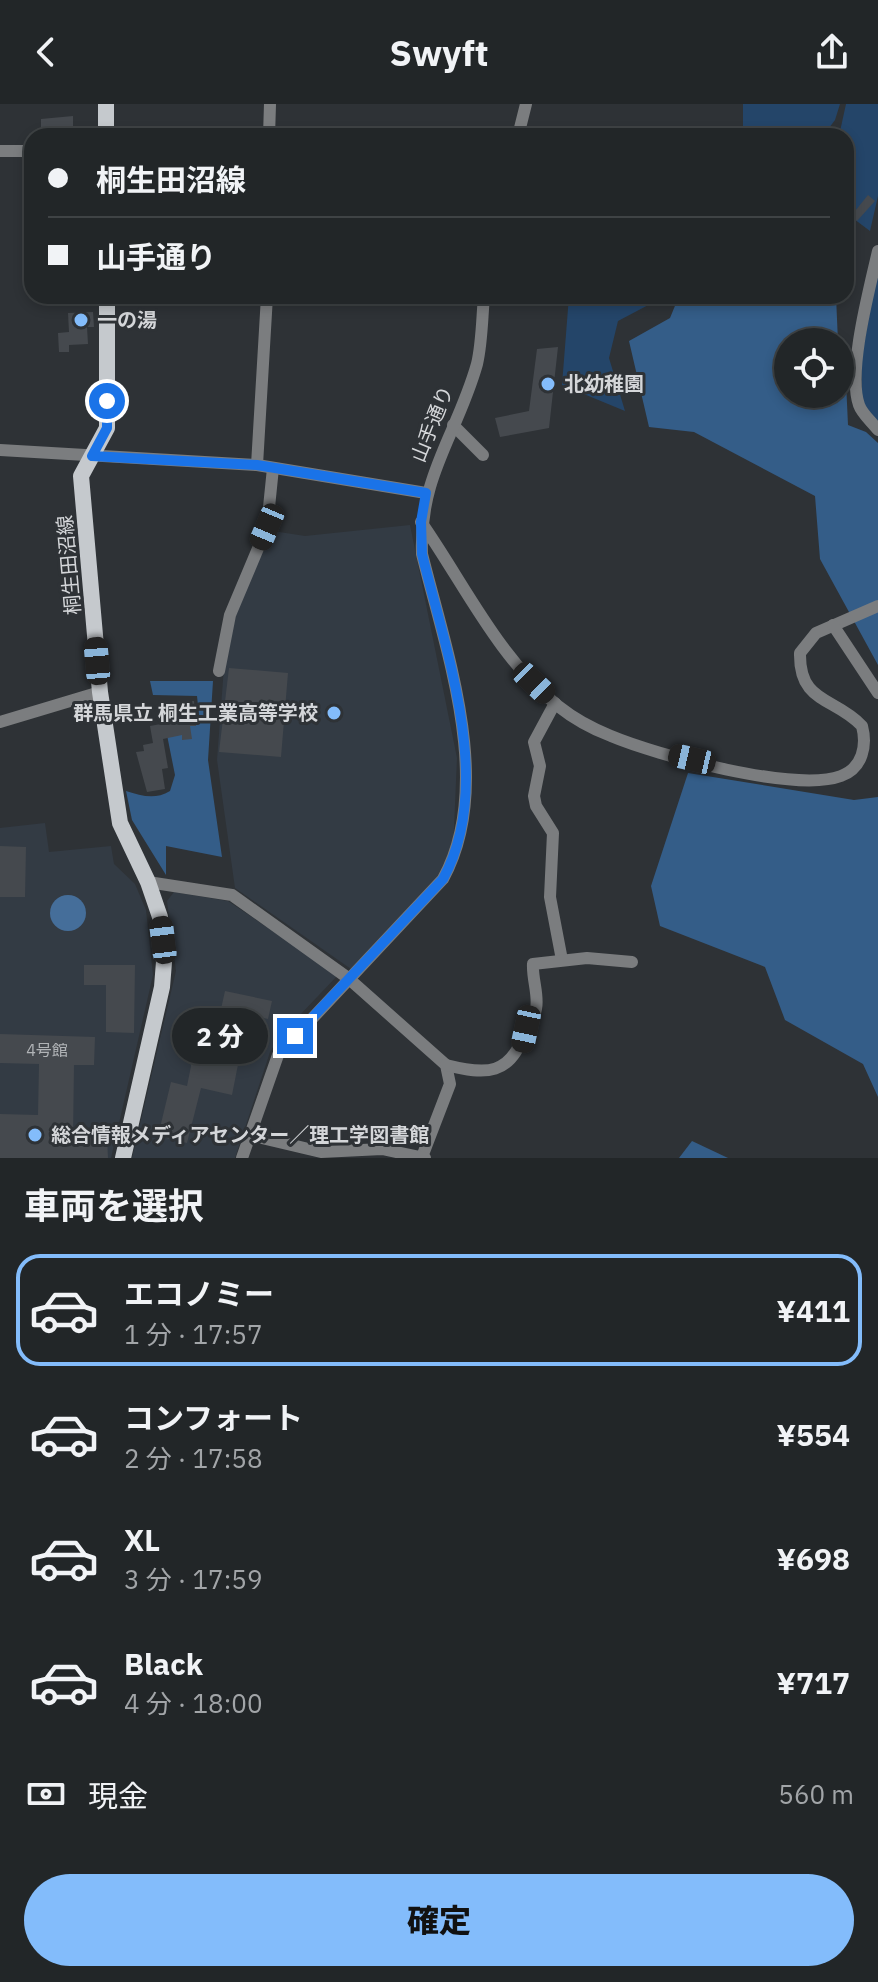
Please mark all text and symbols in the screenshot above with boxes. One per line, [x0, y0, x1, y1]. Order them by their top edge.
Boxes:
text: Swyft [389, 29, 489, 76]
icon: back [24, 30, 68, 74]
icon: share [810, 30, 854, 74]
text: 桐生田沼線 [96, 160, 246, 199]
text: 山手通り [96, 237, 216, 276]
place label: 一の湯 [97, 306, 157, 333]
marker: 一の湯 [72, 311, 90, 329]
map controls [774, 328, 854, 408]
button: locate [774, 328, 854, 408]
place label: 北幼稚園 [564, 370, 644, 397]
marker: 北幼稚園 [539, 375, 557, 393]
street label: 山手通り [404, 382, 459, 466]
route start [89, 383, 125, 419]
car [247, 500, 287, 554]
street label: 桐生田沼線 [51, 514, 86, 616]
car [83, 636, 111, 686]
car [508, 658, 560, 708]
place label: 群馬県立 桐生工業高等学校 [73, 699, 318, 726]
marker: 群馬県立 桐生工業高等学校 [325, 704, 343, 722]
car [666, 742, 718, 776]
car [148, 915, 178, 965]
car [509, 1003, 543, 1055]
callout: 2 分 [171, 1008, 267, 1064]
route end [277, 1018, 313, 1054]
text: 2 分 [196, 1019, 244, 1053]
house number: 4号館 [26, 1040, 68, 1060]
place label: 総合情報メディアセンター／理工学図書館 [51, 1121, 429, 1148]
marker: 総合情報メディアセンター／理工学図書館 [26, 1126, 44, 1144]
text: 車両を選択 [24, 1182, 204, 1229]
icon: car [28, 1274, 100, 1346]
text: エコノミー [124, 1274, 274, 1313]
text: ¥411 [777, 1291, 850, 1330]
text: 1 分 · 17:57 [124, 1317, 262, 1351]
icon: car [28, 1398, 100, 1470]
text: コンフォート [124, 1398, 303, 1437]
text: ¥554 [777, 1415, 850, 1454]
text: 2 分 · 17:58 [124, 1441, 262, 1475]
text: XL [124, 1520, 160, 1559]
icon: car [28, 1522, 100, 1594]
text: ¥698 [777, 1539, 850, 1578]
text: 3 分 · 17:59 [124, 1562, 262, 1596]
text: Black [124, 1644, 203, 1683]
icon: car [28, 1646, 100, 1718]
text: ¥717 [777, 1663, 850, 1702]
text: 4 分 · 18:00 [124, 1686, 262, 1720]
icon: cash [24, 1772, 68, 1816]
text: 現金 [88, 1776, 148, 1815]
text: 560 m [778, 1777, 854, 1811]
button: 確定 [24, 1874, 854, 1966]

